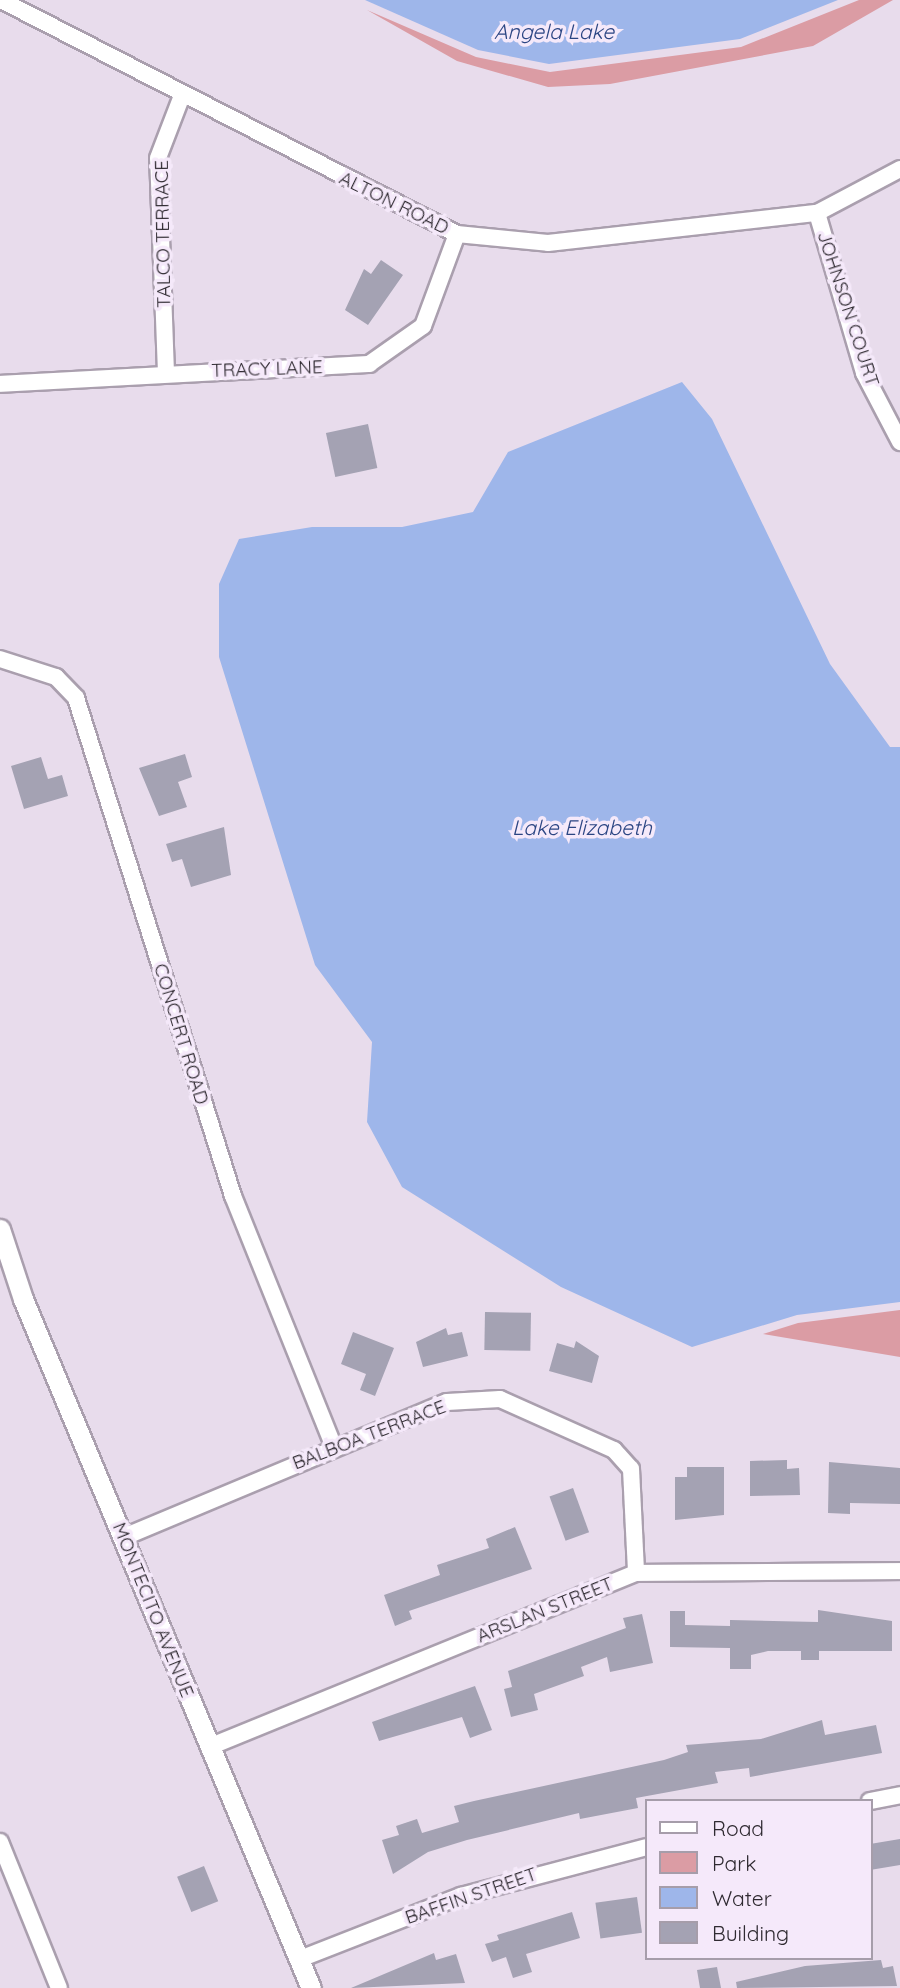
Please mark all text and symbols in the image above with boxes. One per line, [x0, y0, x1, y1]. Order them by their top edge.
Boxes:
water label: Angela Lake [494, 18, 614, 44]
street label: TALCO TERRACE [150, 160, 176, 308]
street label: ALTON ROAD [336, 167, 452, 239]
street label: JOHNSON COURT [812, 229, 884, 389]
street label: TRACY LANE [211, 356, 323, 382]
water label: Lake Elizabeth [512, 814, 652, 840]
street label: CONCERT ROAD [149, 961, 213, 1107]
street label: BALBOA TERRACE [289, 1395, 449, 1475]
street label: MONTECITO AVENUE [107, 1519, 199, 1701]
street label: ARSLAN STREET [473, 1572, 617, 1648]
legend [645, 1799, 872, 1960]
text: Road [712, 1815, 764, 1841]
text: Park [712, 1850, 756, 1876]
street label: BAFFIN STREET [402, 1863, 540, 1929]
text: Water [712, 1885, 772, 1911]
text: Building [712, 1920, 789, 1946]

